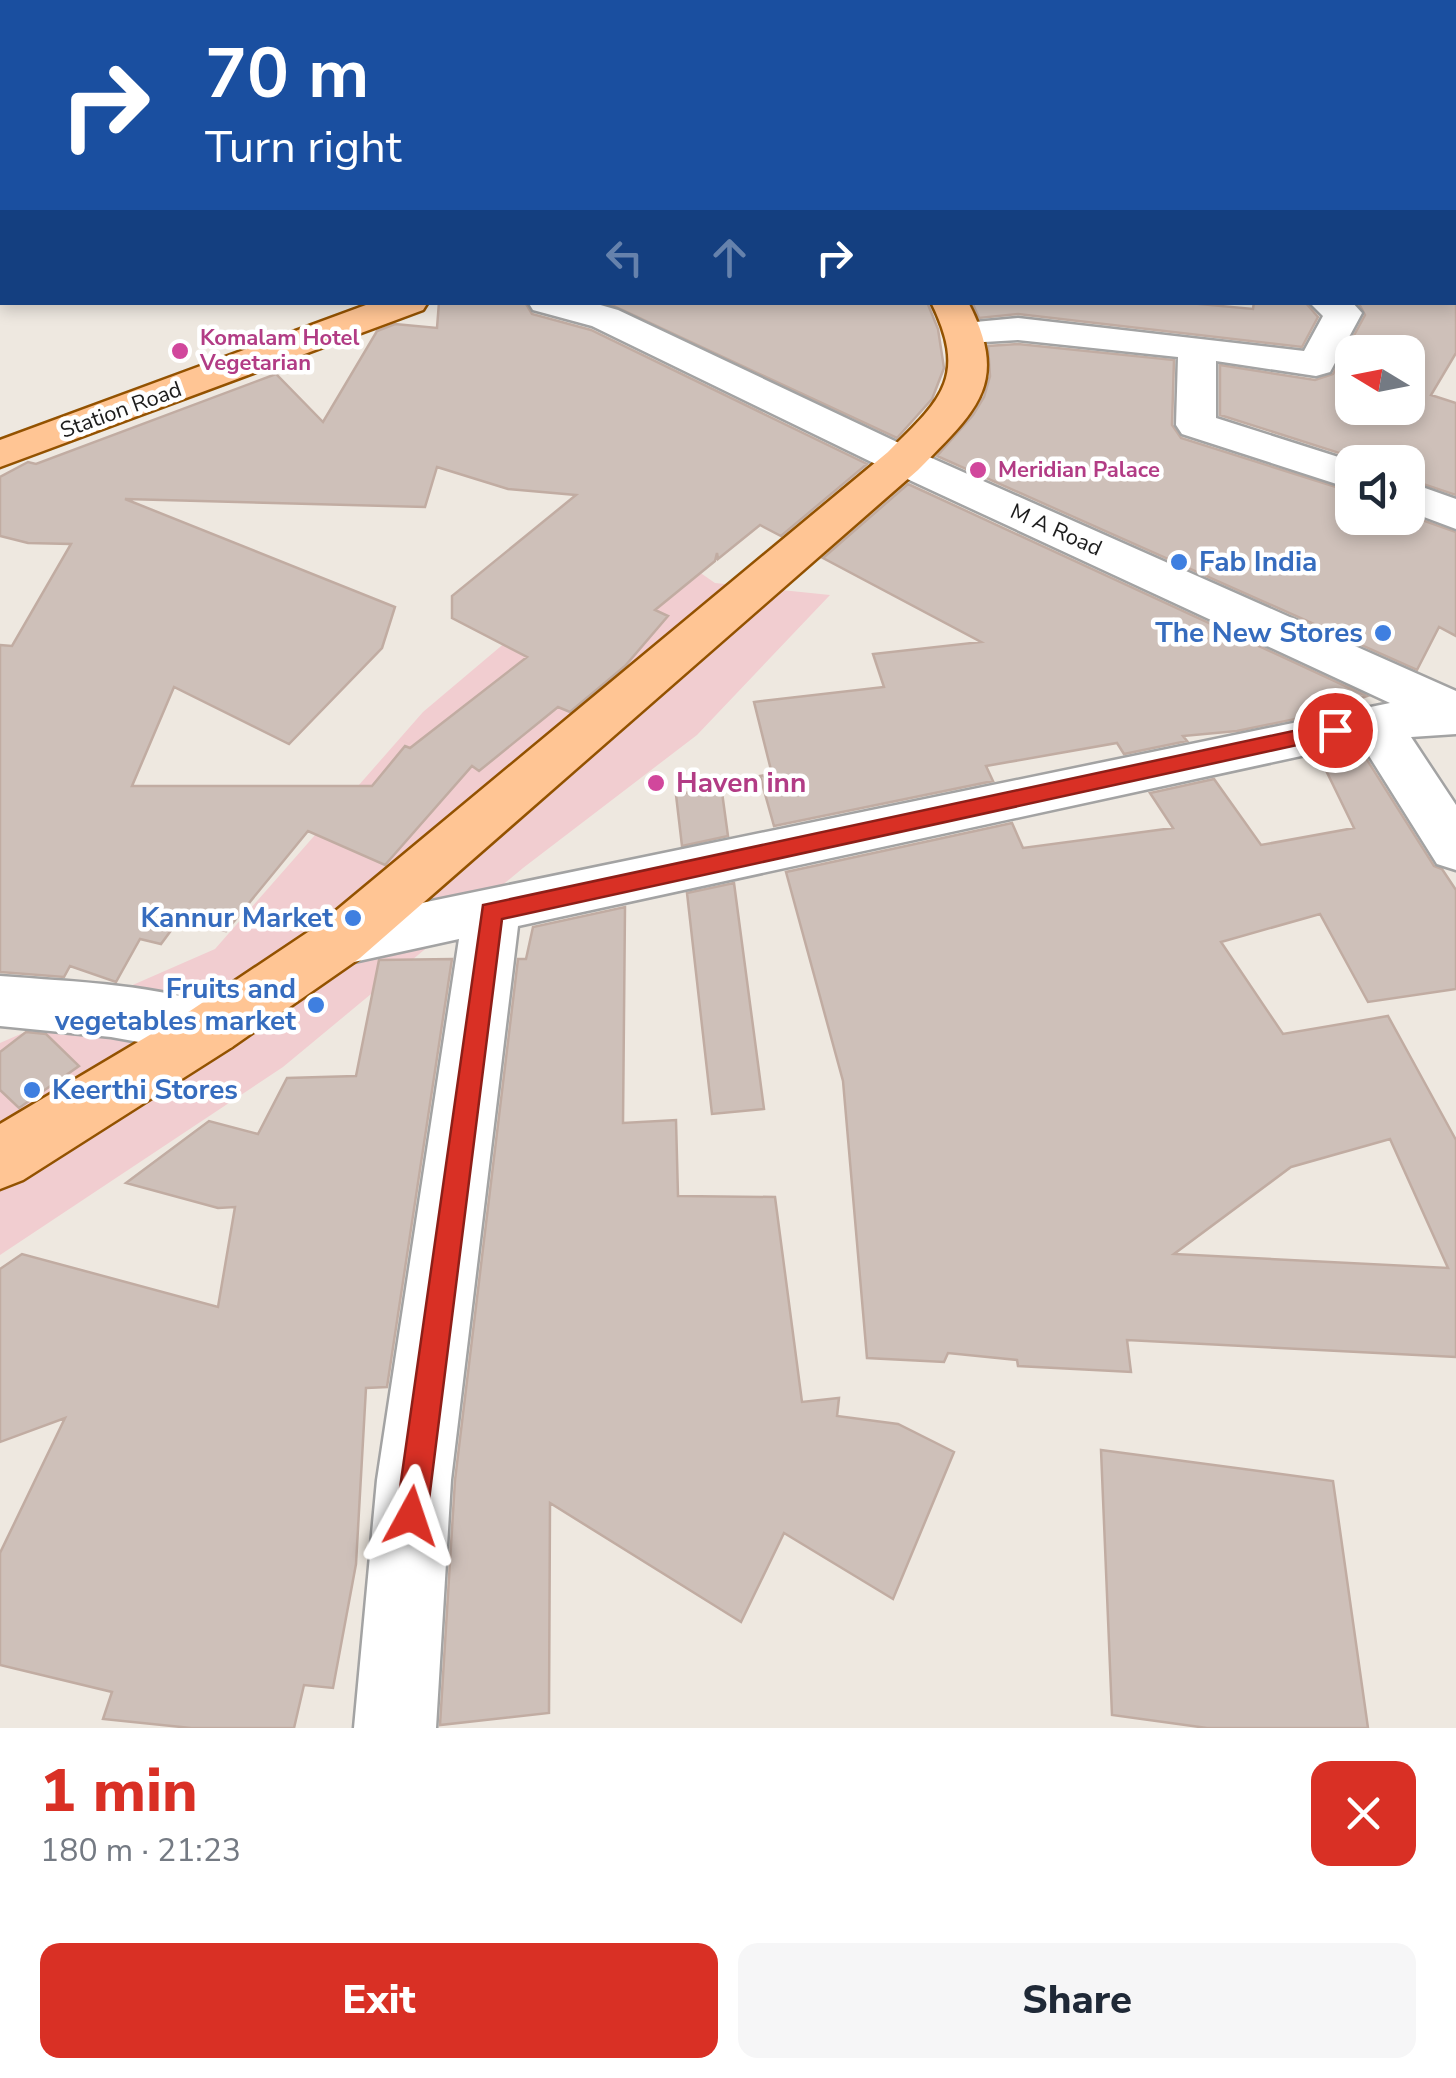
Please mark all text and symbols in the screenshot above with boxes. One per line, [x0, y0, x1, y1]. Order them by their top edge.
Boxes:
text: 70 m [205, 26, 369, 122]
icon: right [40, 40, 170, 170]
text: Turn right [205, 117, 402, 178]
icon: left [597, 230, 652, 285]
icon: ahead [702, 230, 757, 285]
icon: right [807, 230, 862, 285]
place label: Komalam Hotel Vegetarian [199, 323, 359, 378]
north arrow [1335, 335, 1425, 425]
map controls [1335, 335, 1425, 535]
marker: Komalam Hotel Vegetarian [169, 340, 191, 362]
street label: Station Road [56, 374, 186, 446]
button: sound [1335, 445, 1425, 535]
place label: Meridian Palace [998, 455, 1160, 485]
marker: Meridian Palace [967, 459, 989, 481]
street label: M A Road [1005, 497, 1107, 563]
place label: Fab India [1199, 543, 1317, 581]
marker: Fab India [1168, 551, 1190, 573]
place label: The New Stores [1155, 614, 1363, 652]
marker: The New Stores [1372, 622, 1394, 644]
pin [1293, 688, 1378, 773]
icon: arrive [1308, 703, 1363, 758]
place label: Haven inn [676, 764, 806, 802]
marker: Haven inn [645, 772, 667, 794]
place label: Kannur Market [140, 899, 333, 937]
marker: Kannur Market [342, 907, 364, 929]
place label: Fruits and vegetables market [54, 970, 296, 1040]
marker: Fruits and vegetables market [305, 994, 327, 1016]
place label: Keerthi Stores [52, 1071, 238, 1109]
marker: Keerthi Stores [21, 1079, 43, 1101]
position arrow [359, 1464, 463, 1568]
text: 1 min [40, 1750, 198, 1832]
button: close [1311, 1761, 1416, 1866]
text: 180 m · 21:23 [40, 1829, 241, 1872]
button: Exit [40, 1943, 718, 2058]
button: Share [738, 1943, 1416, 2058]

